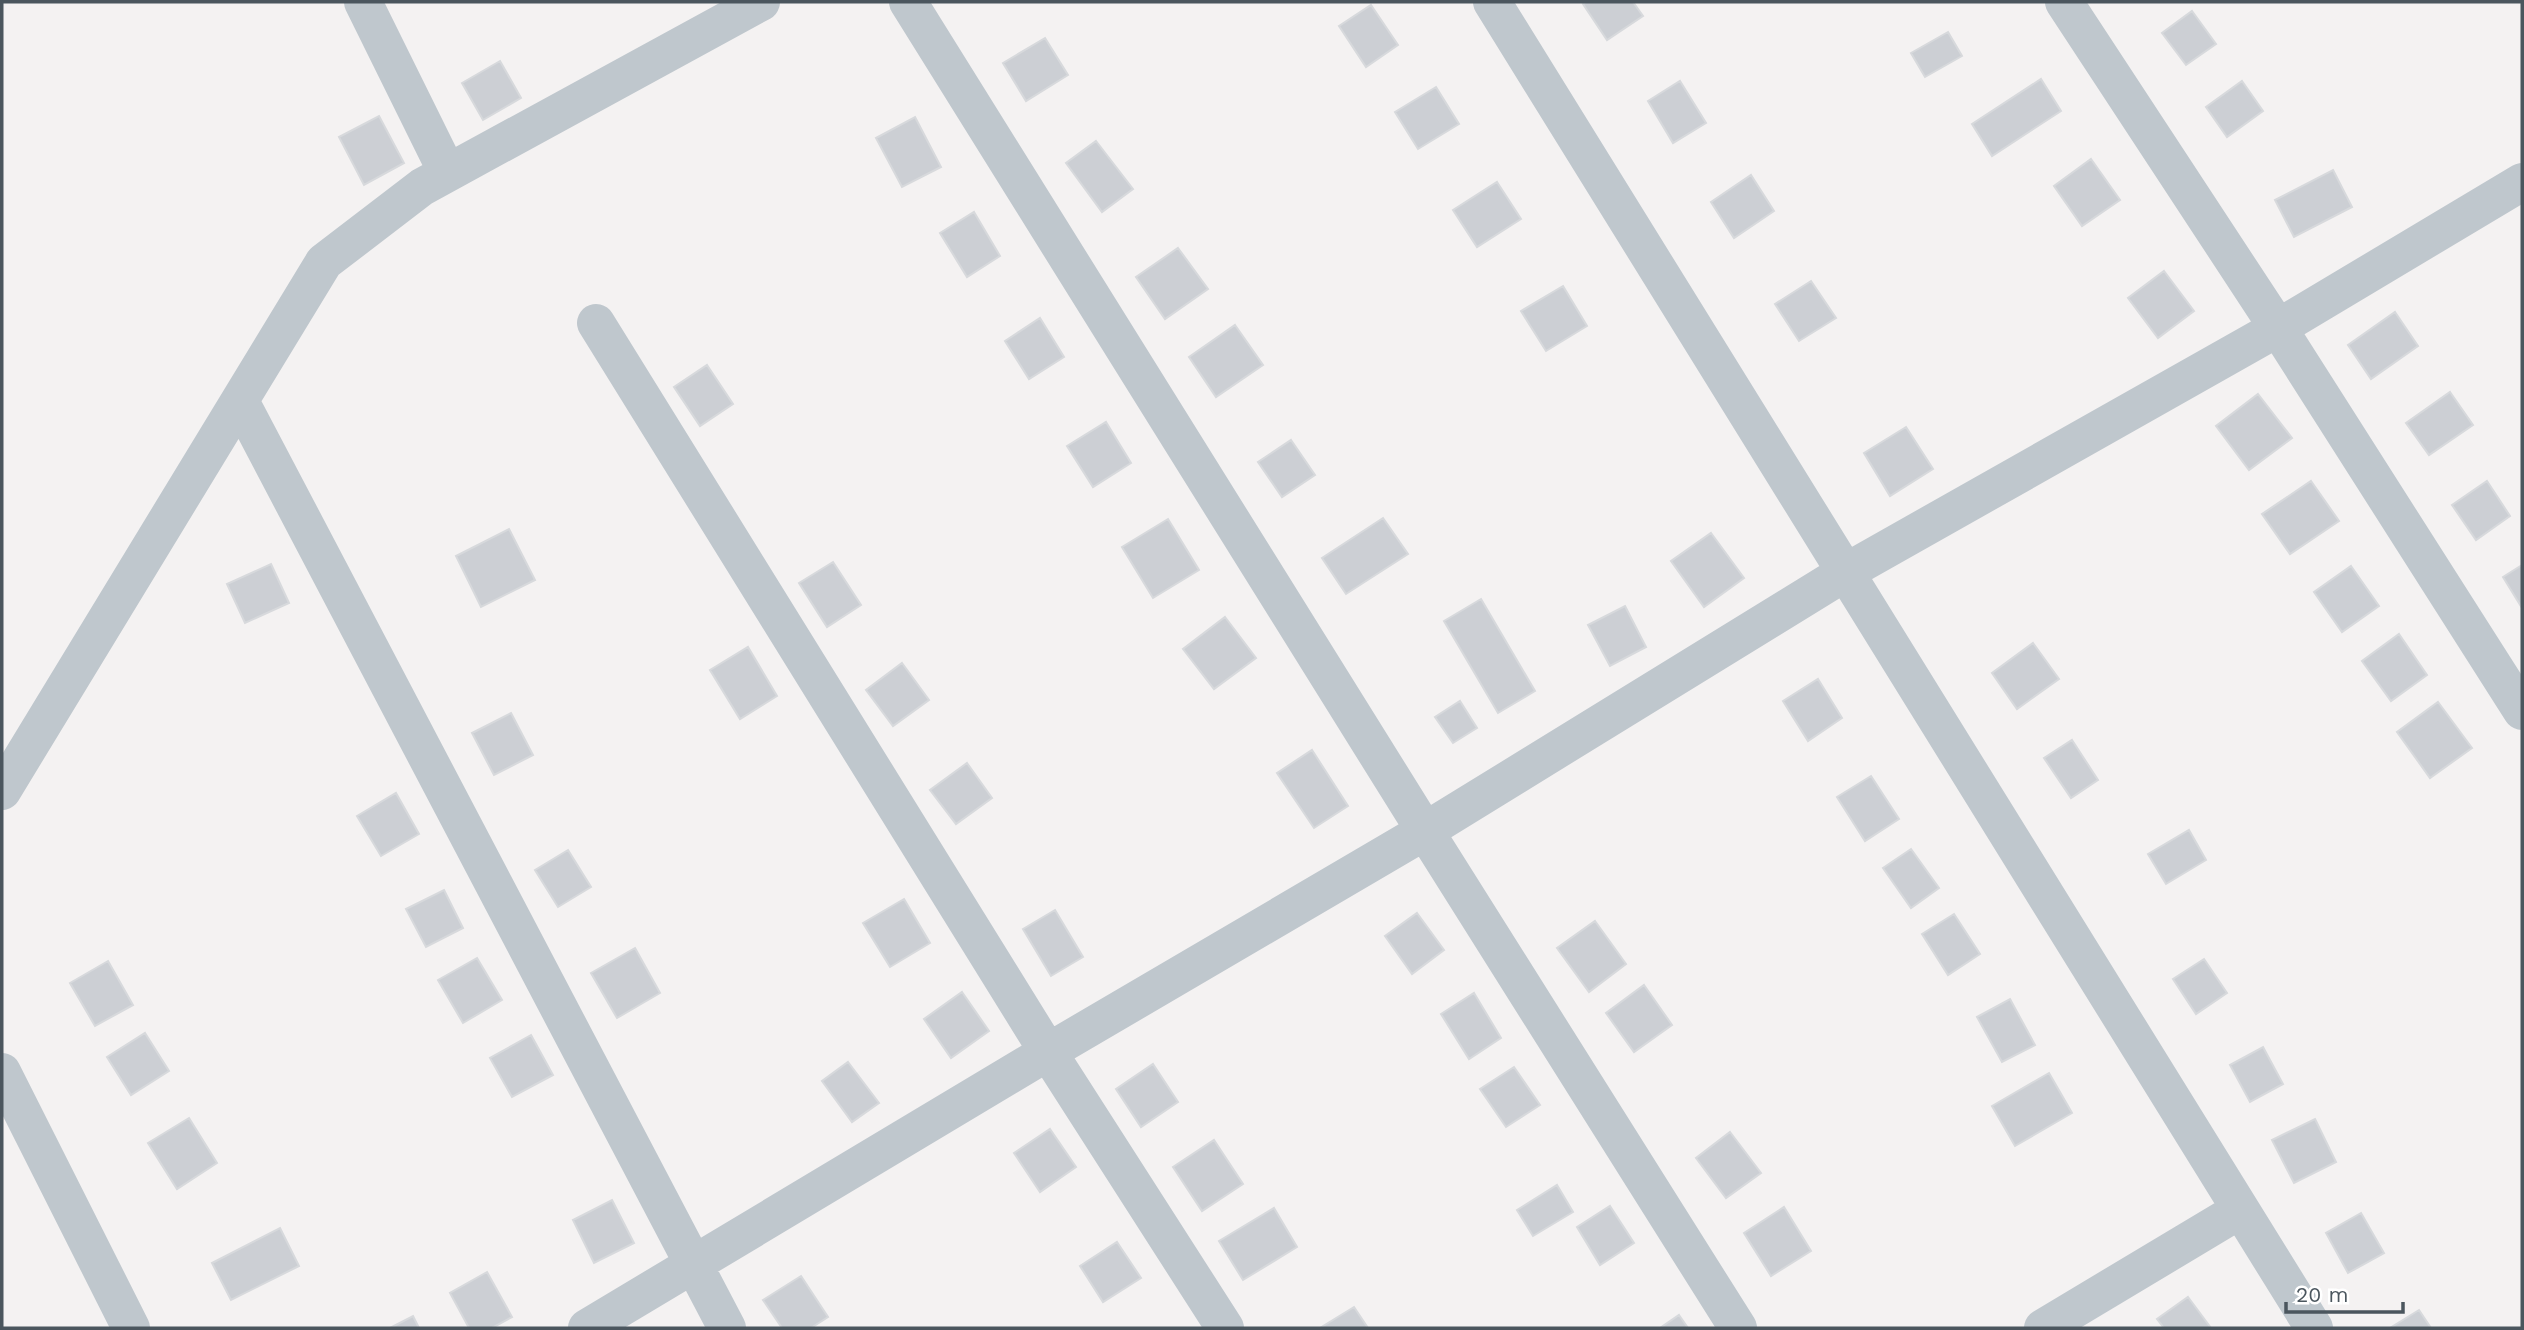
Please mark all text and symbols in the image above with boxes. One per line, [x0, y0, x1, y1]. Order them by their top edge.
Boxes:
scale bar [2286, 1270, 2403, 1314]
text: 20 m [2296, 1282, 2348, 1307]

